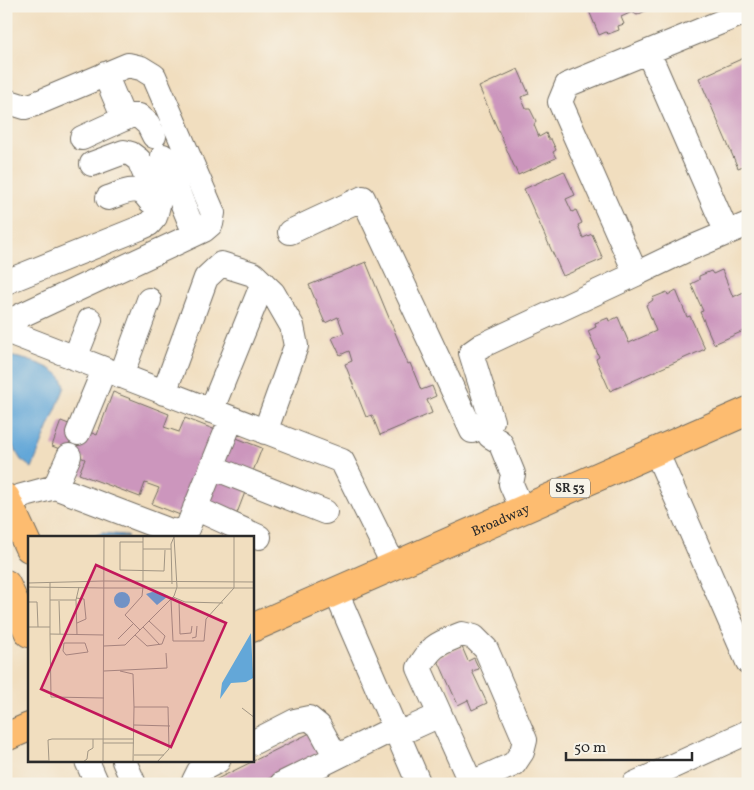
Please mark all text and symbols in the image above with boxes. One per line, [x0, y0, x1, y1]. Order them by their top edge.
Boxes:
road number: SR 53 [550, 478, 590, 498]
street label: Broadway [469, 499, 533, 542]
inset map [28, 536, 254, 762]
scale bar [566, 730, 693, 762]
text: 50 m [574, 738, 606, 759]

